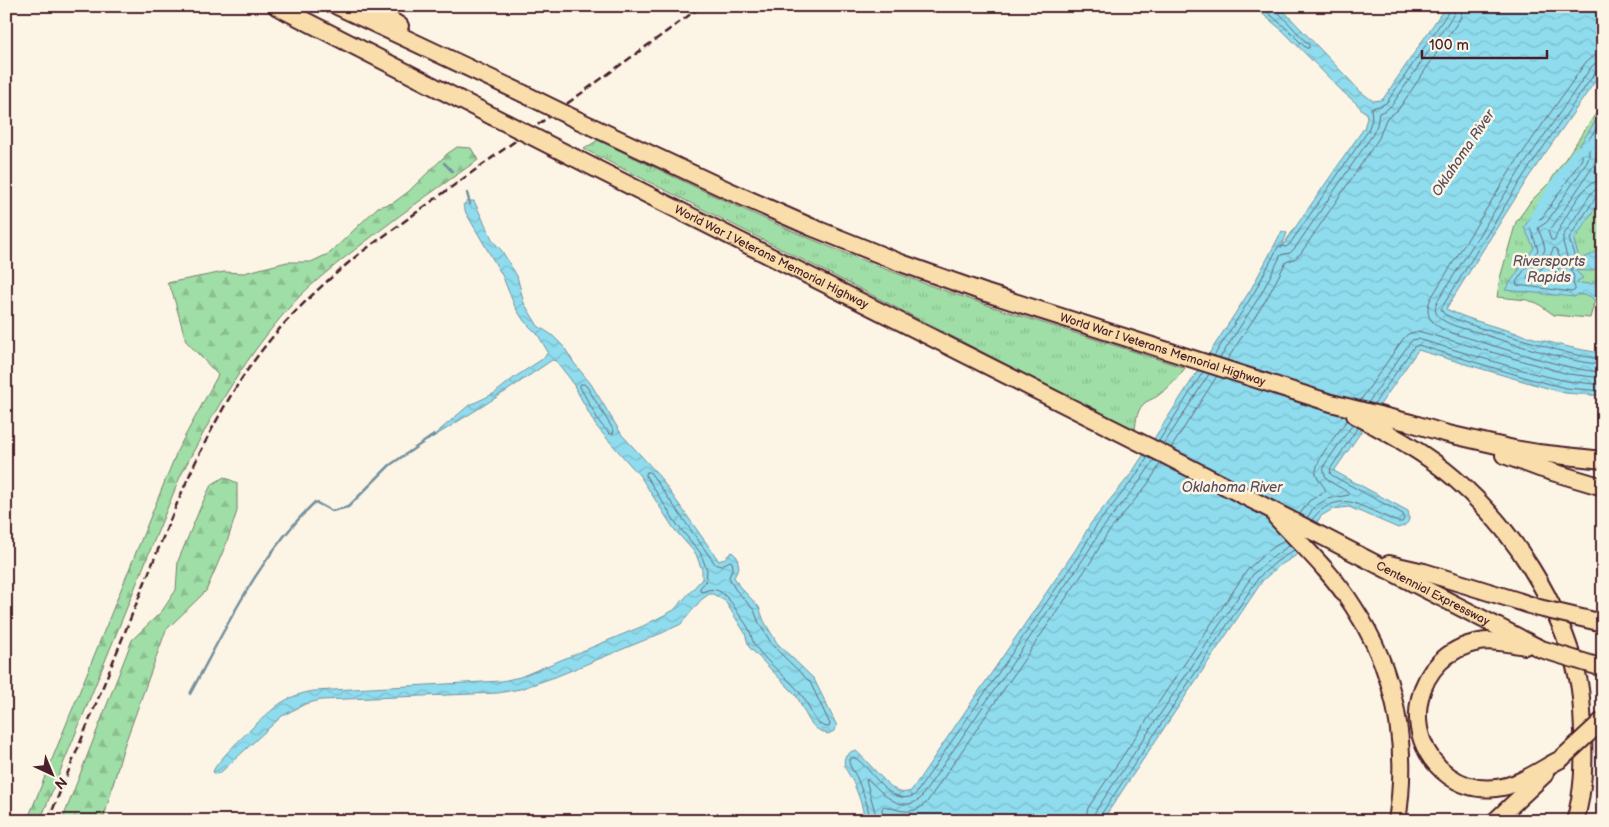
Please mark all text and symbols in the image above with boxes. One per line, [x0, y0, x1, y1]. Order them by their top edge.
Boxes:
scale bar [1422, 28, 1546, 60]
text: 100 m [1429, 36, 1469, 55]
water label: Oklahoma River [1428, 106, 1499, 199]
street label: World War I Veterans Memorial Highway [672, 202, 872, 312]
water label: Riversports Rapids [1513, 253, 1585, 286]
street label: World War I Veterans Memorial Highway [1058, 309, 1268, 389]
water label: Oklahoma River [1182, 479, 1283, 496]
street label: Centennial Expressway [1374, 558, 1493, 629]
north arrow [28, 750, 78, 800]
text: N [51, 773, 70, 793]

